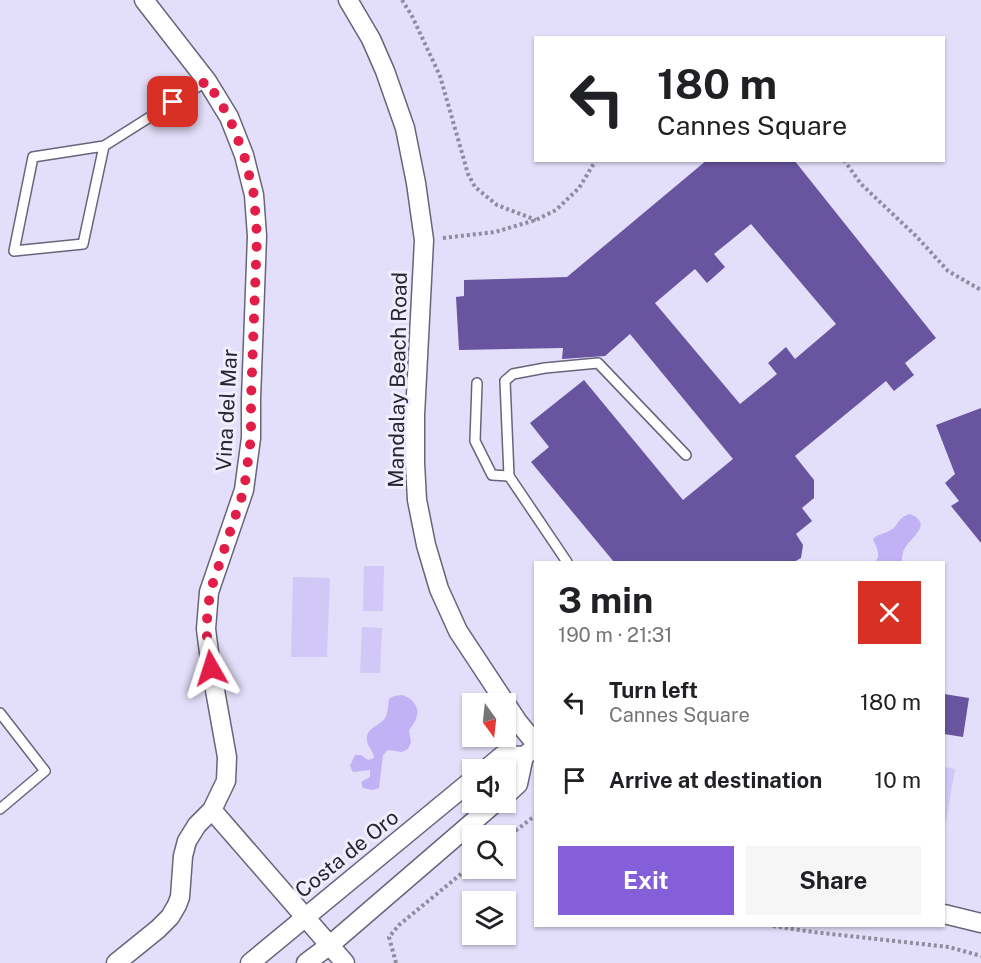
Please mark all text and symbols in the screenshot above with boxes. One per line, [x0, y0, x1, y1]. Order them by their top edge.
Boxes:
text: 180 m [657, 59, 777, 108]
icon: left [558, 60, 636, 138]
pin [147, 76, 198, 127]
icon: arrive [156, 85, 189, 118]
text: Cannes Square [657, 109, 847, 141]
street label: Mandalay Beach Road [383, 272, 412, 488]
street label: Vina del Mar [211, 348, 242, 472]
text: 3 min [558, 579, 653, 621]
button: close [858, 581, 921, 644]
text: 190 m · 21:31 [558, 623, 672, 647]
position arrow [179, 636, 243, 700]
text: Turn left [609, 677, 698, 703]
icon: left [558, 686, 591, 719]
text: 180 m [860, 689, 921, 715]
north arrow [462, 693, 516, 747]
map controls [462, 693, 516, 945]
text: Cannes Square [609, 703, 750, 727]
button: sound [462, 759, 516, 813]
icon: arrive [558, 764, 591, 797]
text: Arrive at destination [609, 767, 822, 793]
text: 10 m [874, 767, 921, 793]
street label: Costa de Oro [290, 804, 403, 903]
button: search [462, 825, 516, 879]
button: Exit [558, 846, 734, 915]
button: Share [746, 846, 921, 915]
button: layers [462, 891, 516, 945]

